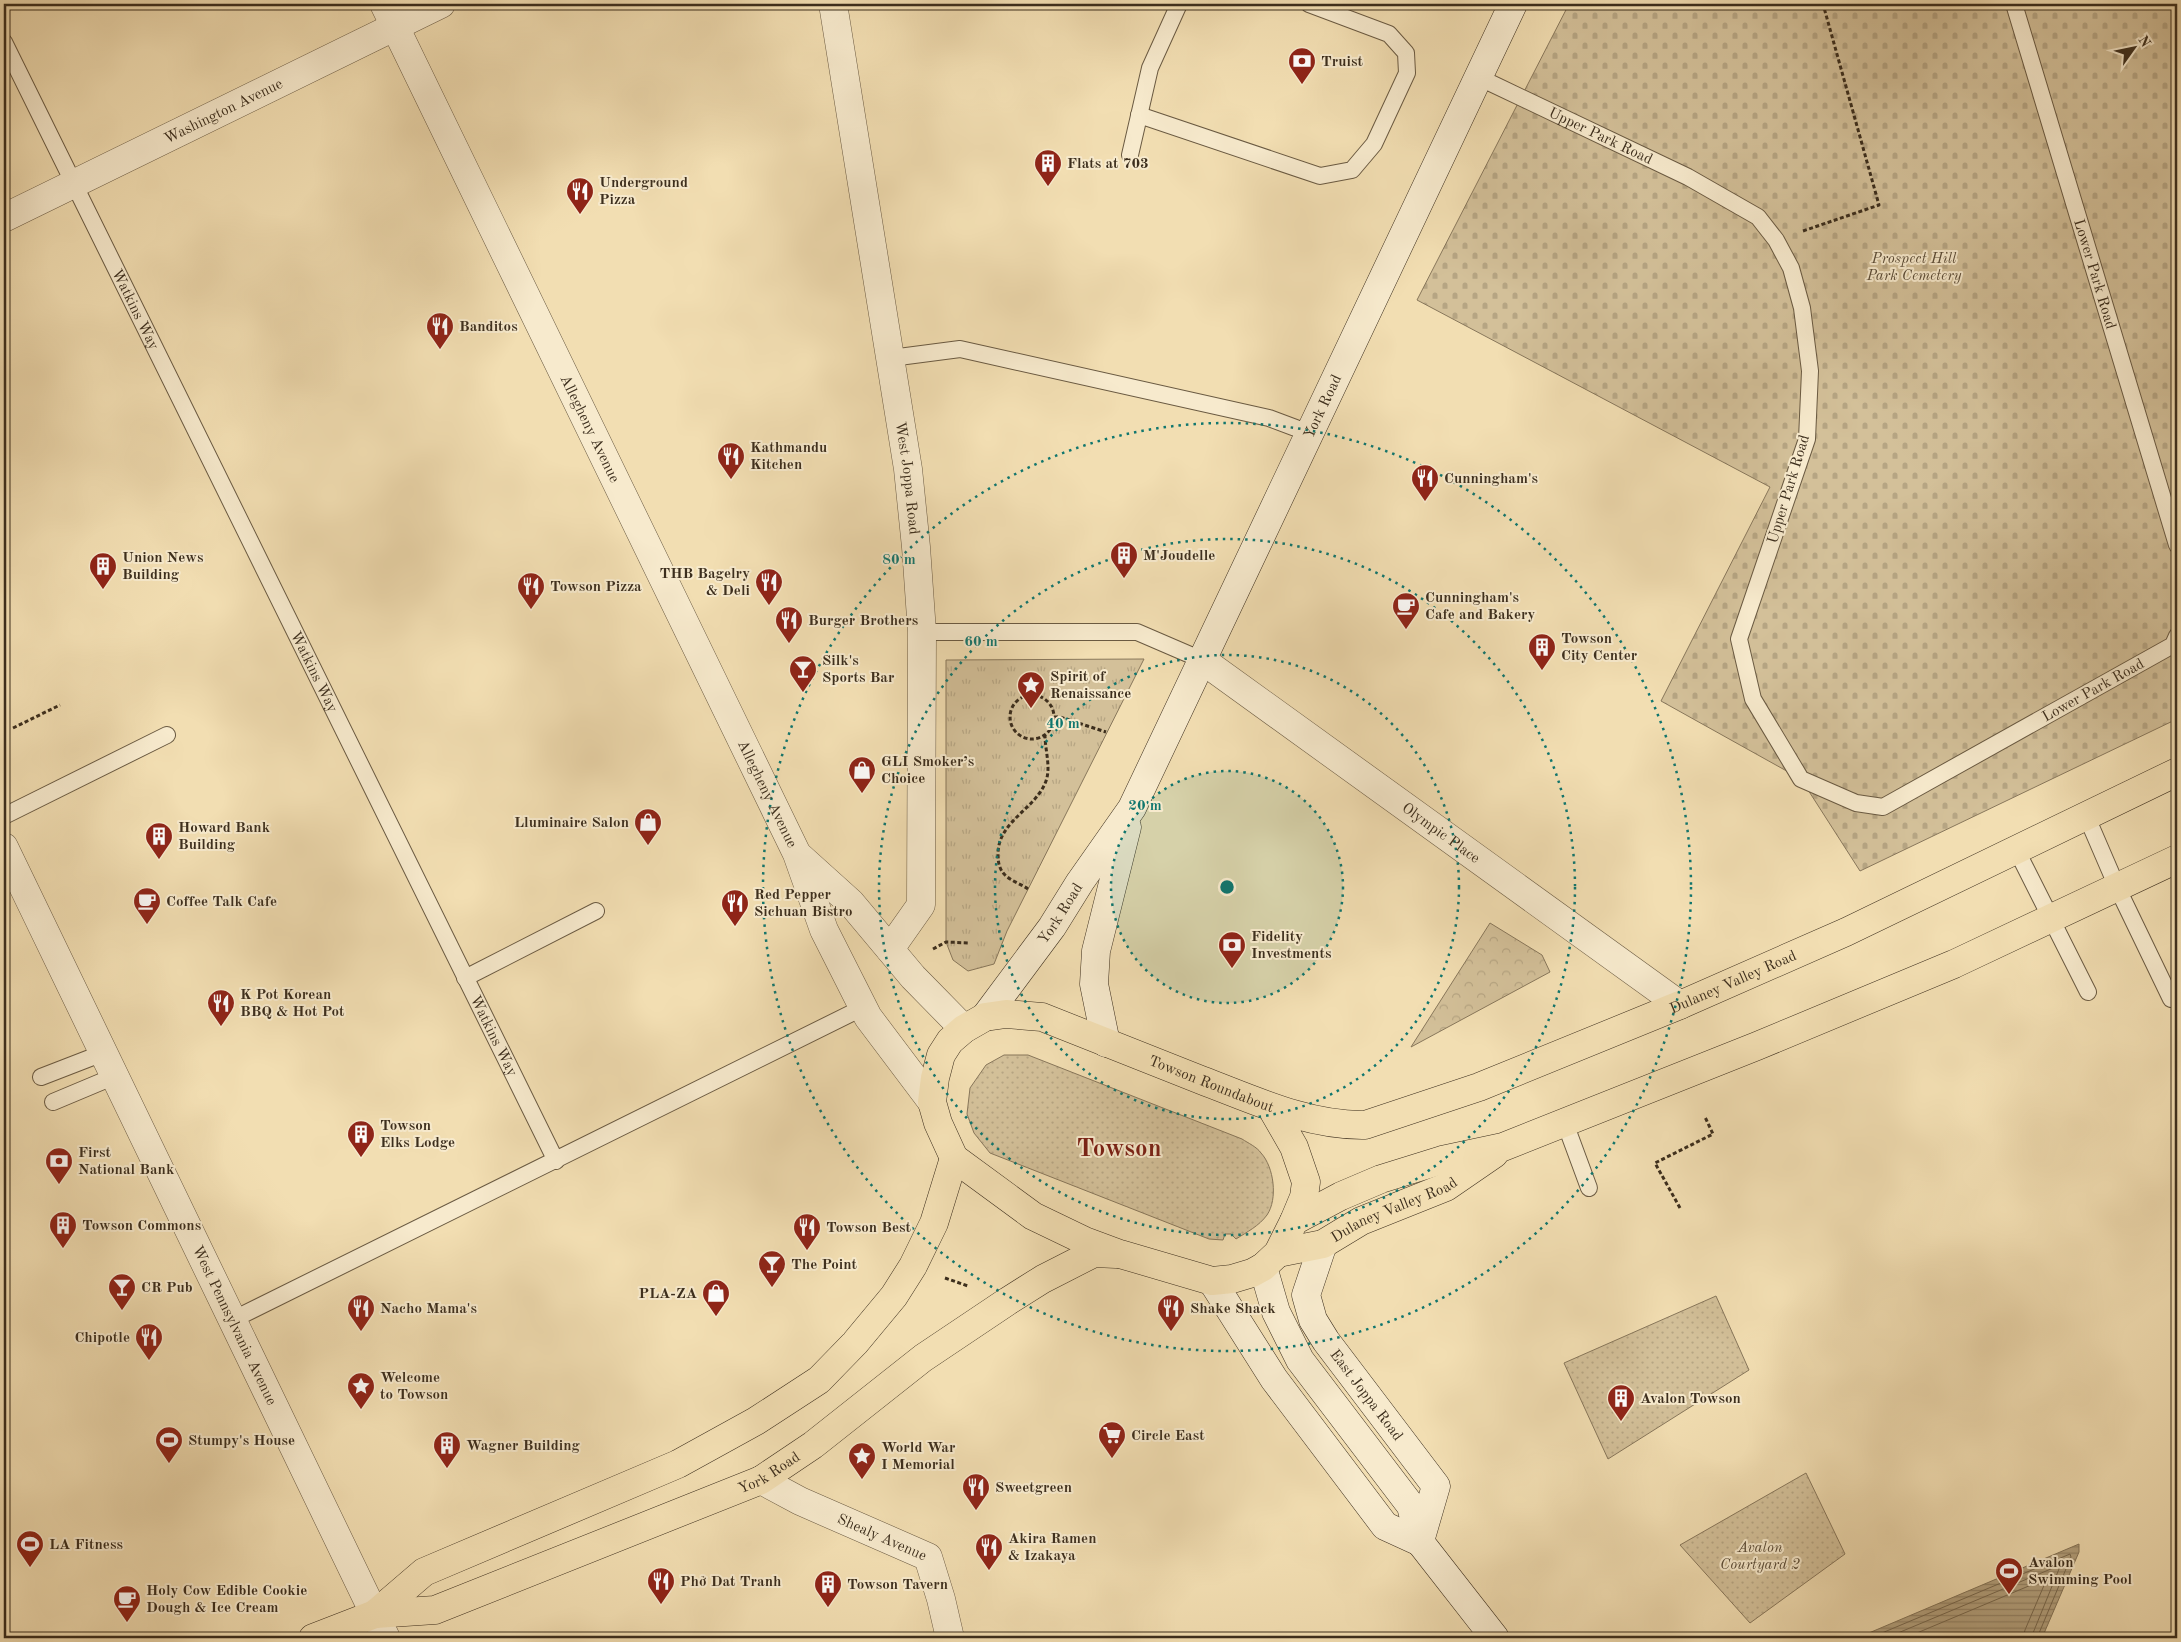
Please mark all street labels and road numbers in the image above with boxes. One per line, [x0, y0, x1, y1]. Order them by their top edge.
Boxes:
street label: Washington Avenue [162, 77, 286, 147]
street label: Upper Park Road [1546, 106, 1655, 168]
street label: Lower Park Road [2070, 218, 2118, 331]
street label: Watkins Way [108, 267, 161, 353]
street label: Allegheny Avenue [556, 373, 621, 485]
street label: York Road [1302, 373, 1345, 441]
street label: West Joppa Road [891, 421, 921, 536]
street label: Upper Park Road [1766, 433, 1813, 546]
street label: Watkins Way [287, 629, 339, 715]
street label: Lower Park Road [2040, 657, 2147, 725]
street label: Allegheny Avenue [734, 738, 799, 851]
street label: Olympic Place [1399, 801, 1482, 867]
street label: York Road [1036, 881, 1086, 947]
street label: Dulaney Valley Road [1668, 949, 1799, 1017]
street label: Watkins Way [467, 993, 519, 1079]
street label: Towson Roundabout [1146, 1054, 1275, 1116]
street label: Dulaney Valley Road [1329, 1175, 1461, 1246]
street label: West Pennsylvania Avenue [189, 1244, 278, 1408]
street label: East Joppa Road [1326, 1347, 1405, 1444]
street label: York Road [736, 1450, 803, 1497]
street label: Shealy Avenue [835, 1512, 929, 1564]

